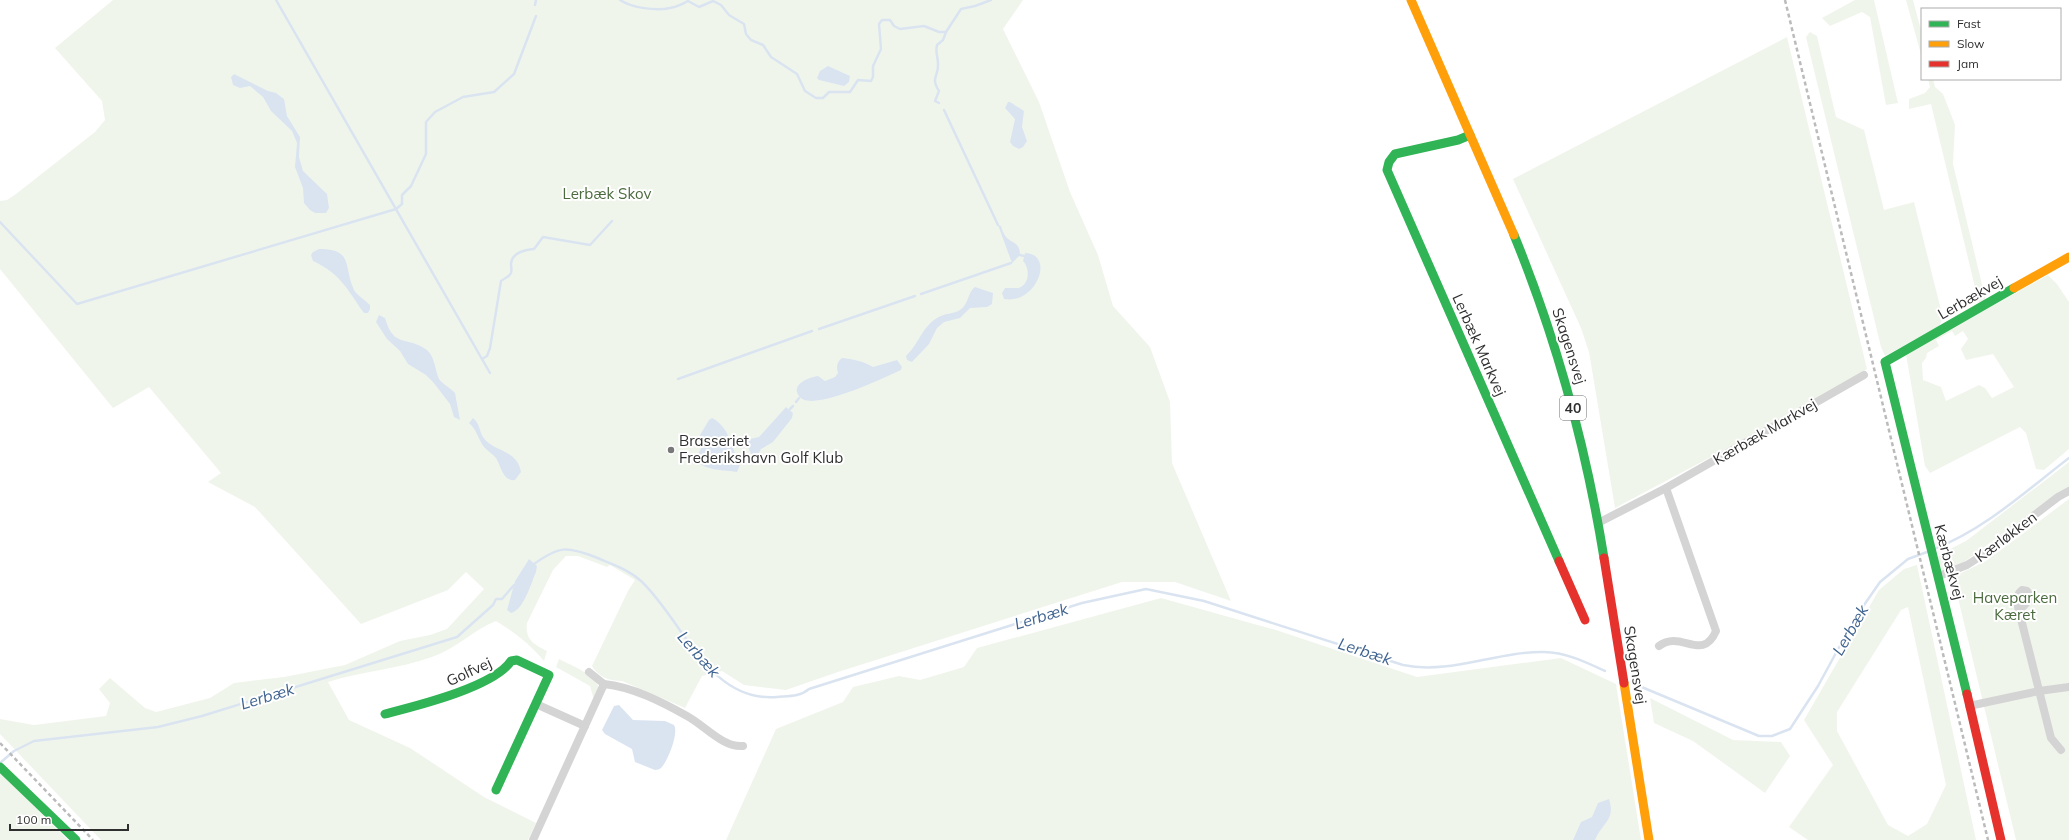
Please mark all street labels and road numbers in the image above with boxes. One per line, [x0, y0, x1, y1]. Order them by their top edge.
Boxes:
street label: Lerbækvej [1934, 272, 2005, 324]
street label: Lerbæk Markvej [1448, 291, 1510, 399]
street label: Skagensvej [1548, 305, 1591, 386]
street label: Kærbæk Markvej [1710, 394, 1820, 469]
road number: 40 [1560, 396, 1586, 420]
street label: Kærløkken [1971, 507, 2040, 566]
street label: Kærbækvej [1930, 522, 1969, 602]
street label: Skagensvej [1620, 624, 1651, 705]
street label: Golfvej [443, 653, 494, 690]

